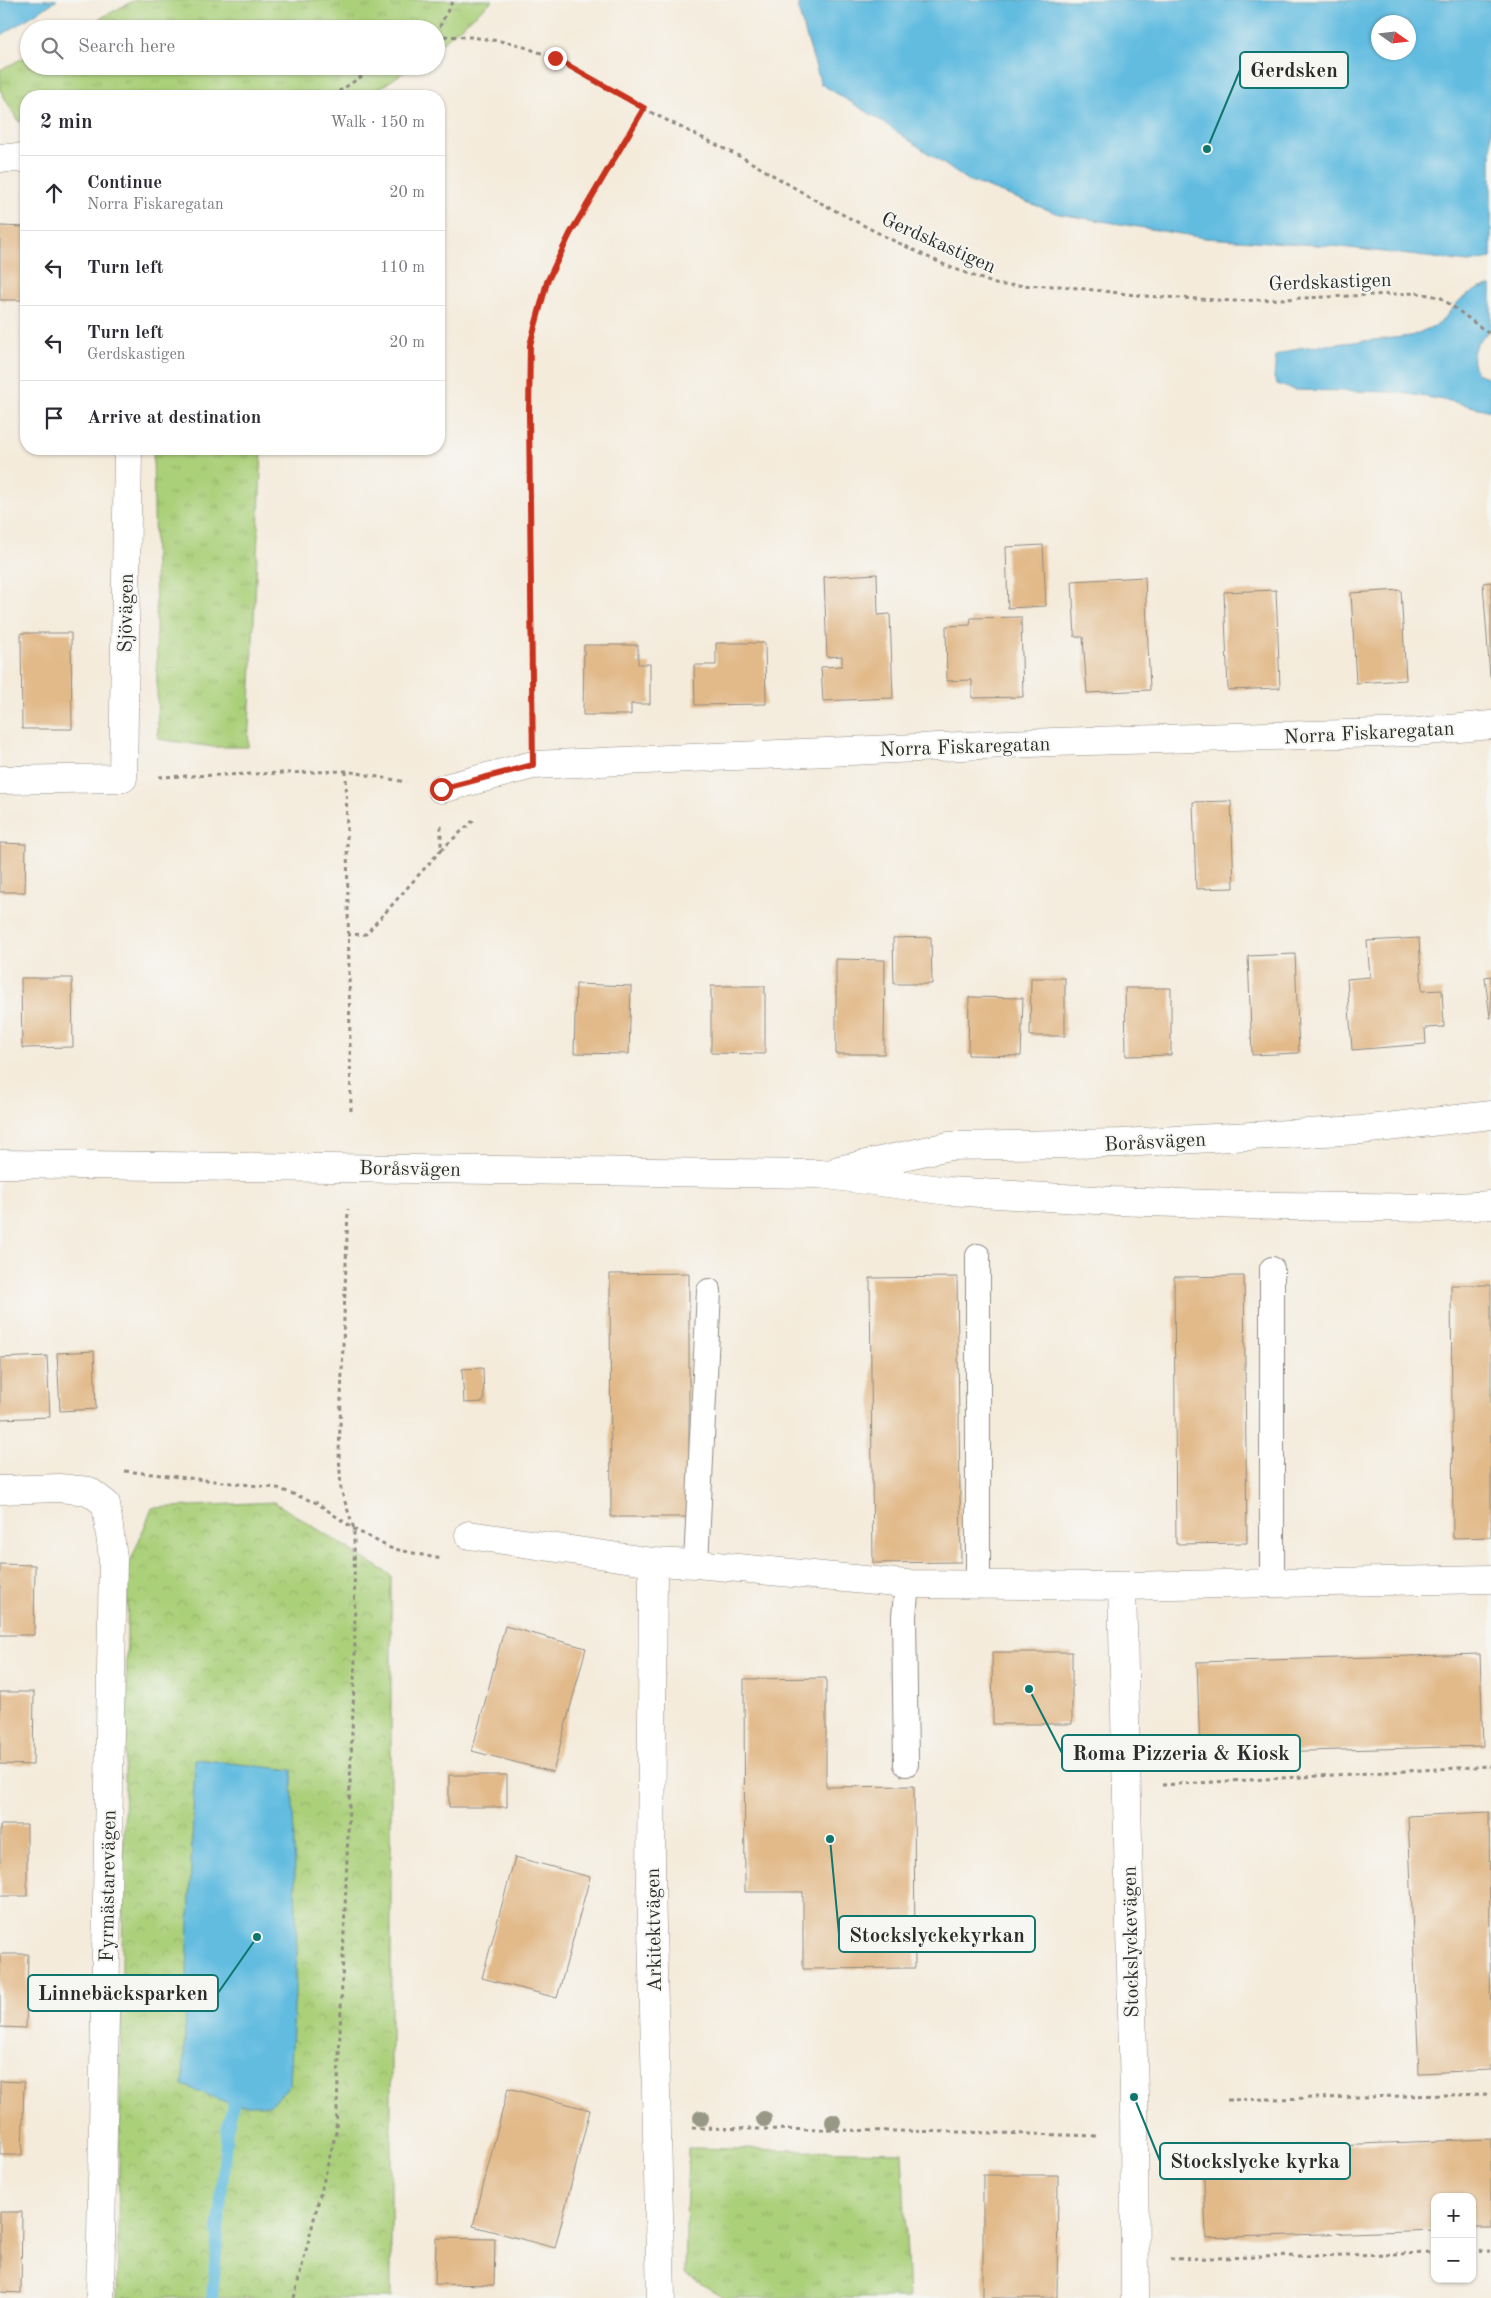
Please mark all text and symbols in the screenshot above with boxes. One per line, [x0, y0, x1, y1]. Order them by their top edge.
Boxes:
north arrow [1371, 15, 1416, 60]
search box [20, 20, 445, 75]
icon: search [38, 34, 66, 62]
text: Search here [78, 38, 175, 57]
route end [544, 47, 567, 70]
callout: Gerdsken [1240, 52, 1348, 88]
text: Gerdsken [1250, 61, 1338, 82]
text: 2 min [40, 112, 93, 133]
text: Walk · 150 m [330, 115, 425, 131]
text: Continue [87, 174, 162, 193]
icon: ahead [40, 179, 68, 207]
text: 20 m [389, 185, 425, 201]
text: Norra Fiskaregatan [87, 197, 224, 213]
street label: Gerdskastigen [878, 210, 999, 278]
icon: left [40, 254, 68, 282]
text: Turn left [87, 259, 164, 278]
text: 110 m [380, 260, 425, 276]
street label: Gerdskastigen [1268, 271, 1392, 295]
text: Turn left [87, 324, 164, 343]
icon: left [40, 329, 68, 357]
text: 20 m [389, 335, 425, 351]
text: Gerdskastigen [87, 347, 185, 363]
icon: arrive [40, 404, 68, 432]
text: Arrive at destination [87, 409, 261, 428]
street label: Sjövägen [116, 573, 138, 653]
street label: Norra Fiskaregatan [1283, 720, 1455, 748]
street label: Norra Fiskaregatan [879, 735, 1051, 761]
route start [430, 778, 453, 801]
street label: Boråsvägen [1104, 1130, 1207, 1156]
street label: Boråsvägen [359, 1159, 461, 1181]
callout: Roma Pizzeria & Kiosk [1062, 1735, 1300, 1771]
text: Roma Pizzeria & Kiosk [1072, 1744, 1290, 1765]
street label: Fyrmästarevägen [98, 1810, 120, 1962]
street label: Stockslyckevägen [1121, 1866, 1143, 2018]
street label: Arkitektvägen [644, 1868, 666, 1992]
callout: Stockslyckekyrkan [839, 1916, 1035, 1952]
text: Stockslyckekyrkan [849, 1926, 1025, 1947]
callout: Linnebäcksparken [28, 1975, 218, 2011]
text: Linnebäcksparken [38, 1984, 208, 2005]
callout: Stockslycke kyrka [1160, 2143, 1350, 2179]
text: Stockslycke kyrka [1170, 2152, 1340, 2173]
map controls [1431, 2193, 1476, 2283]
button: + [1431, 2193, 1476, 2238]
button: − [1431, 2238, 1476, 2283]

